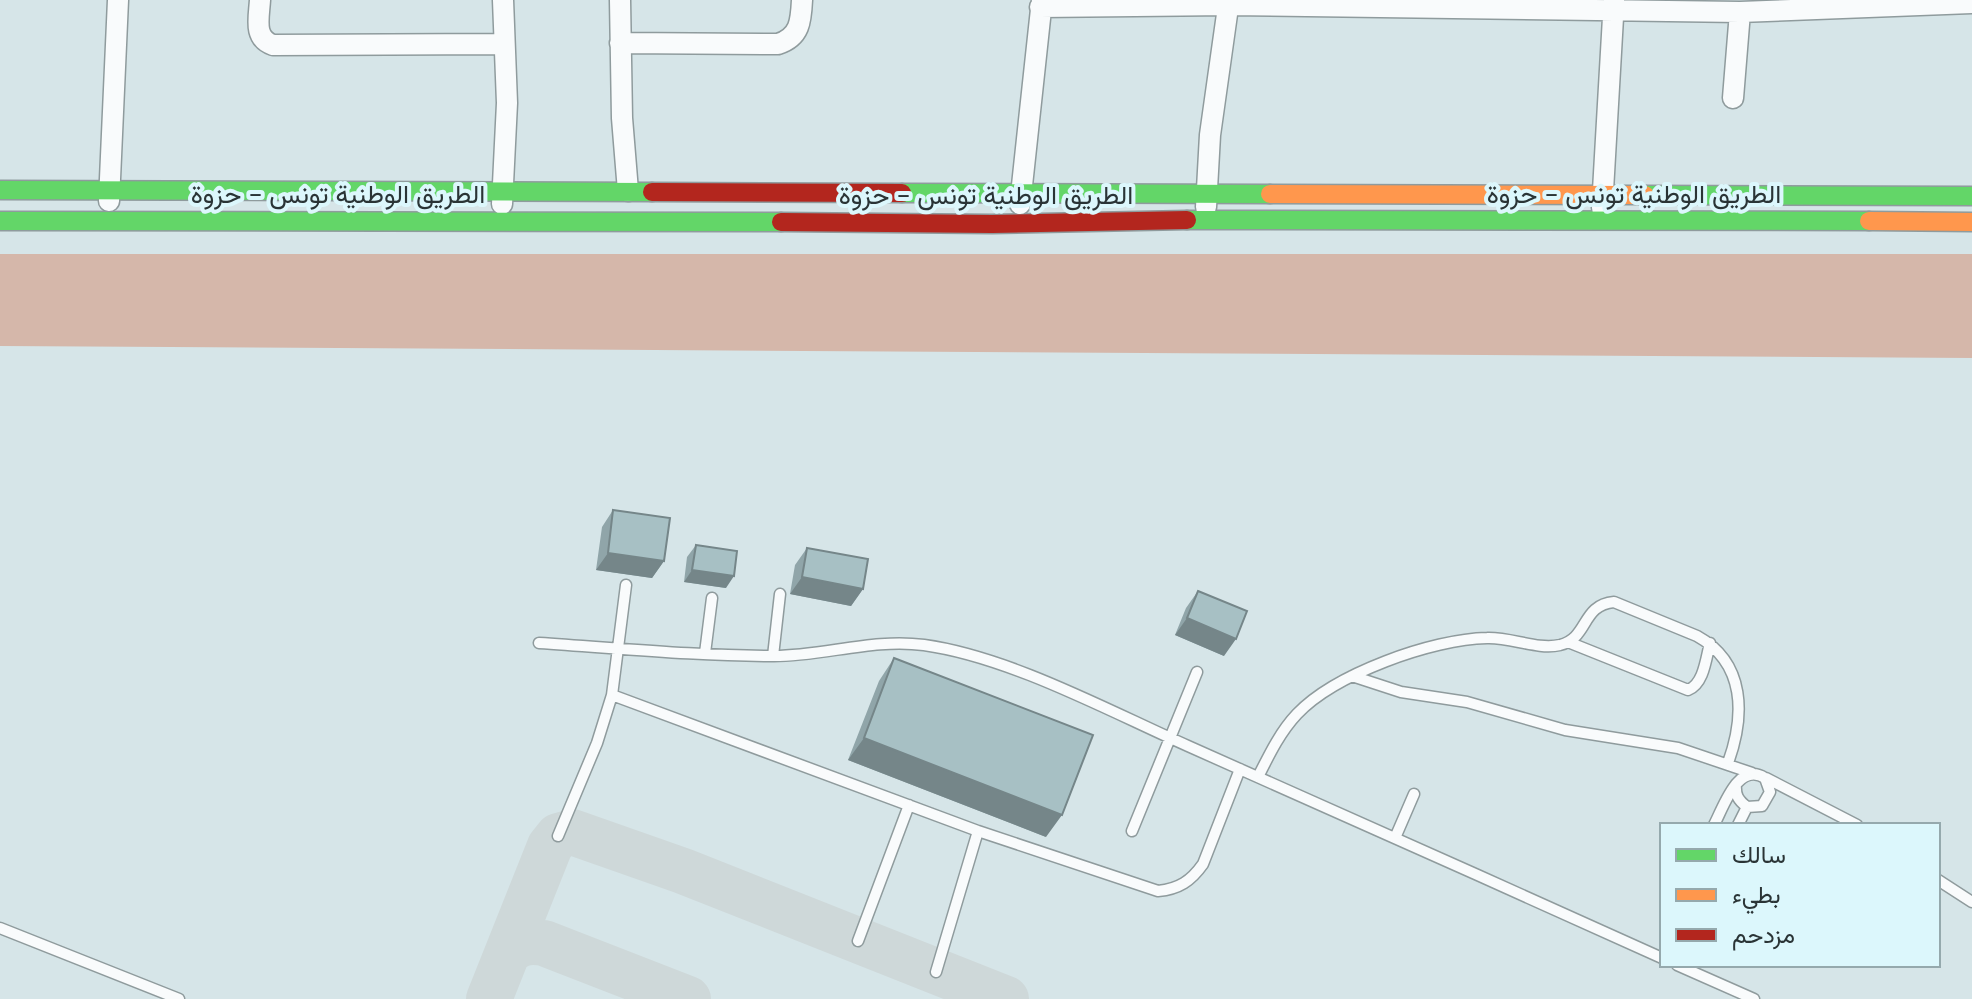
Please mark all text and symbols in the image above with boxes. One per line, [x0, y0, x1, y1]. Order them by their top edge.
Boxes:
street label: الطريق الوطنية تونس - حزوة [191, 177, 485, 211]
street label: الطريق الوطنية تونس - حزوة [1487, 177, 1781, 211]
street label: الطريق الوطنية تونس - حزوة [839, 178, 1133, 212]
legend [1660, 823, 1940, 967]
text: سالك [1732, 839, 1786, 870]
text: بطيء [1732, 879, 1781, 914]
text: مزدحم [1732, 919, 1795, 951]

